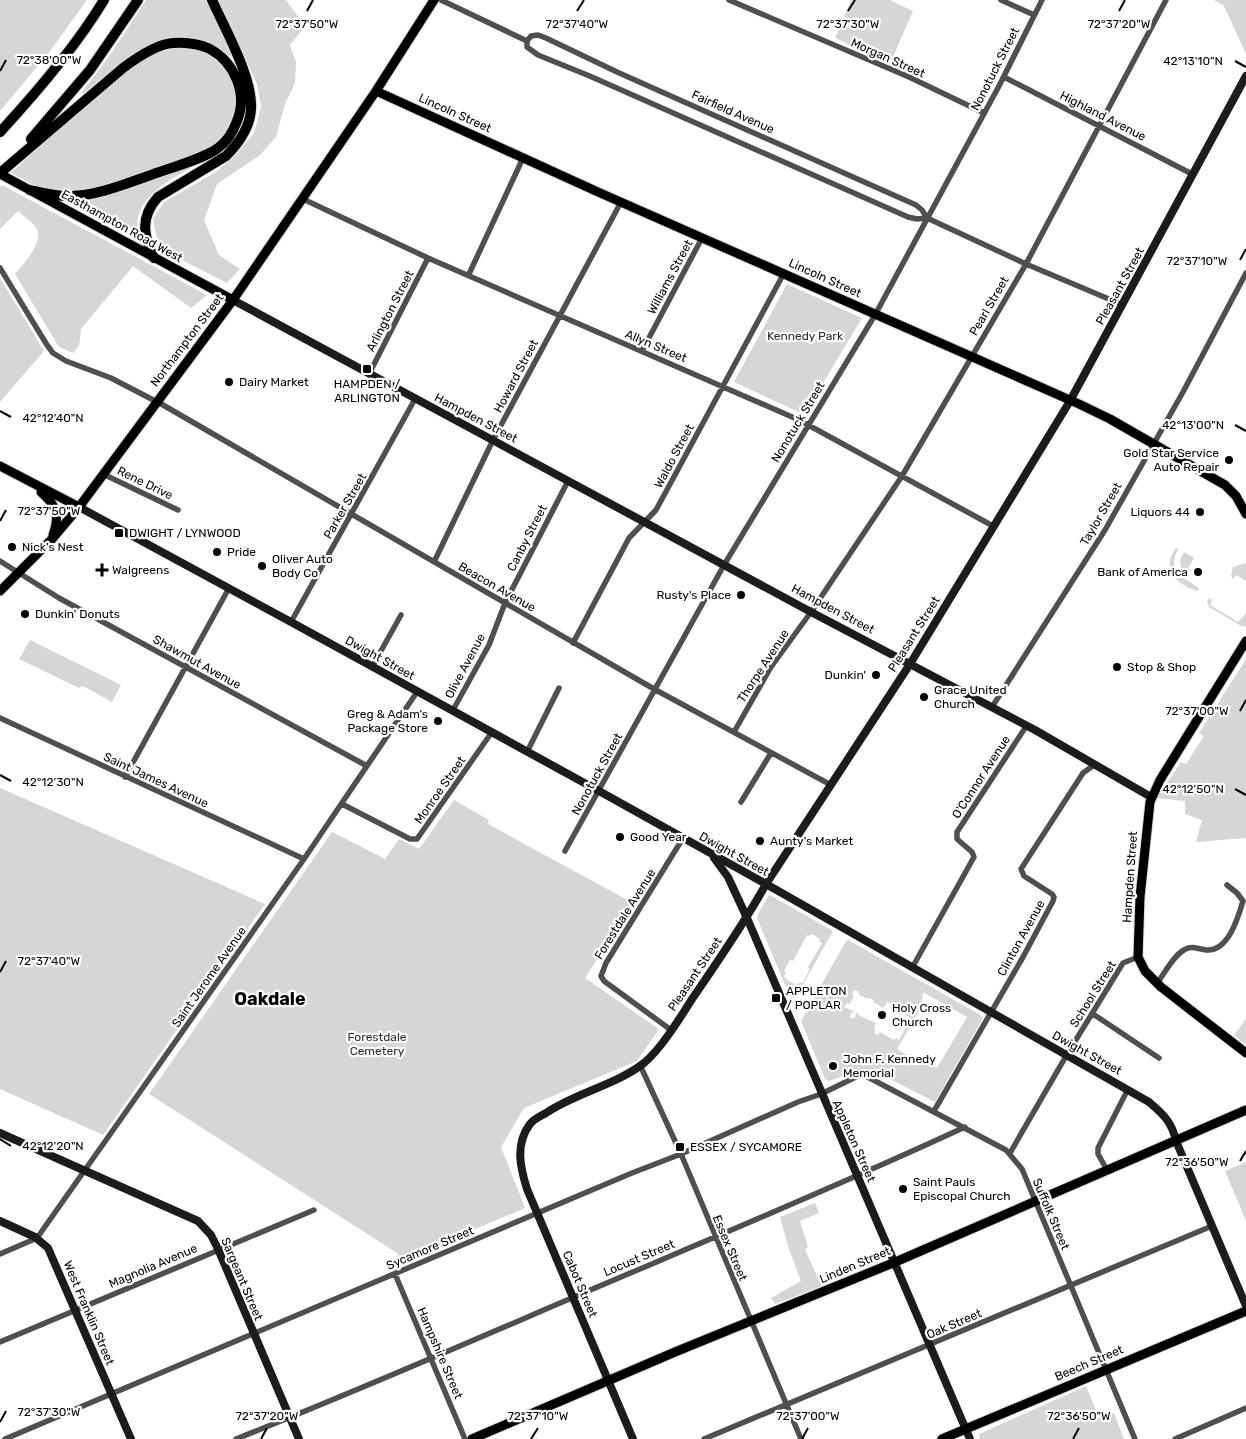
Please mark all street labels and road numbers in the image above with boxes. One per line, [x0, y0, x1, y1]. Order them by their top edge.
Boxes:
street label: Nonotuck Street [968, 25, 1022, 113]
street label: Morgan Street [849, 35, 927, 81]
street label: Fairfield Avenue [690, 88, 777, 137]
street label: Highland Avenue [1058, 88, 1149, 144]
street label: Lincoln Street [416, 91, 494, 135]
street label: Easthampton Road West [59, 187, 185, 265]
street label: Williams Street [645, 237, 696, 317]
street label: Pleasant Street [1093, 245, 1147, 327]
street label: Lincoln Street [786, 256, 864, 300]
street label: Arlington Street [363, 268, 417, 354]
street label: Pearl Street [966, 274, 1012, 338]
street label: Northampton Street [148, 291, 227, 389]
street label: Allyn Street [623, 327, 689, 365]
street label: Howard Street [491, 337, 541, 415]
street label: Nonotuck Street [768, 379, 828, 465]
street label: Hampden Street [432, 390, 520, 446]
street label: Waldo Street [651, 421, 697, 490]
street label: Rene Drive [115, 463, 175, 503]
street label: Parker Street [321, 470, 370, 541]
street label: Taylor Street [1077, 480, 1125, 548]
street label: Canby Street [504, 502, 550, 574]
street label: Beacon Avenue [456, 559, 538, 615]
street label: Hampden Street [789, 581, 877, 637]
street label: Pleasant Street [885, 593, 943, 674]
street label: Thorpe Avenue [734, 627, 792, 705]
street label: Olive Avenue [442, 631, 488, 701]
street label: Shawmut Avenue [151, 632, 244, 692]
street label: Dwight Street [343, 633, 418, 683]
street label: Nonotuck Street [569, 730, 625, 817]
street label: O'Connor Avenue [949, 733, 1013, 821]
street label: Saint James Avenue [101, 750, 211, 811]
street label: Monroe Street [412, 753, 469, 827]
street label: Dwight Street [697, 829, 772, 879]
street label: Hampden Street [1120, 830, 1140, 923]
street label: Forestdale Avenue [592, 866, 659, 962]
street label: Clinton Avenue [994, 897, 1048, 978]
street label: Saint Jerome Avenue [169, 924, 249, 1030]
street label: Pleasant Street [665, 934, 725, 1014]
street label: School Street [1067, 958, 1119, 1030]
street label: Dwight Street [1050, 1028, 1125, 1078]
street label: Appleton Street [830, 1098, 879, 1185]
street label: Suffolk Street [1030, 1176, 1072, 1252]
street label: Essex Street [710, 1213, 750, 1283]
street label: Sycamore Street [384, 1223, 476, 1273]
street label: Sargeant Street [218, 1236, 266, 1323]
street label: Locust Street [601, 1237, 677, 1279]
street label: Magnolia Avenue [107, 1241, 200, 1291]
street label: Linden Street [817, 1244, 893, 1286]
street label: Cabot Street [560, 1249, 600, 1320]
street label: West Franklin Street [61, 1259, 117, 1368]
street label: Hampshire Street [414, 1305, 466, 1401]
street label: Oak Street [924, 1306, 984, 1342]
street label: Beech Street [1053, 1342, 1126, 1384]

